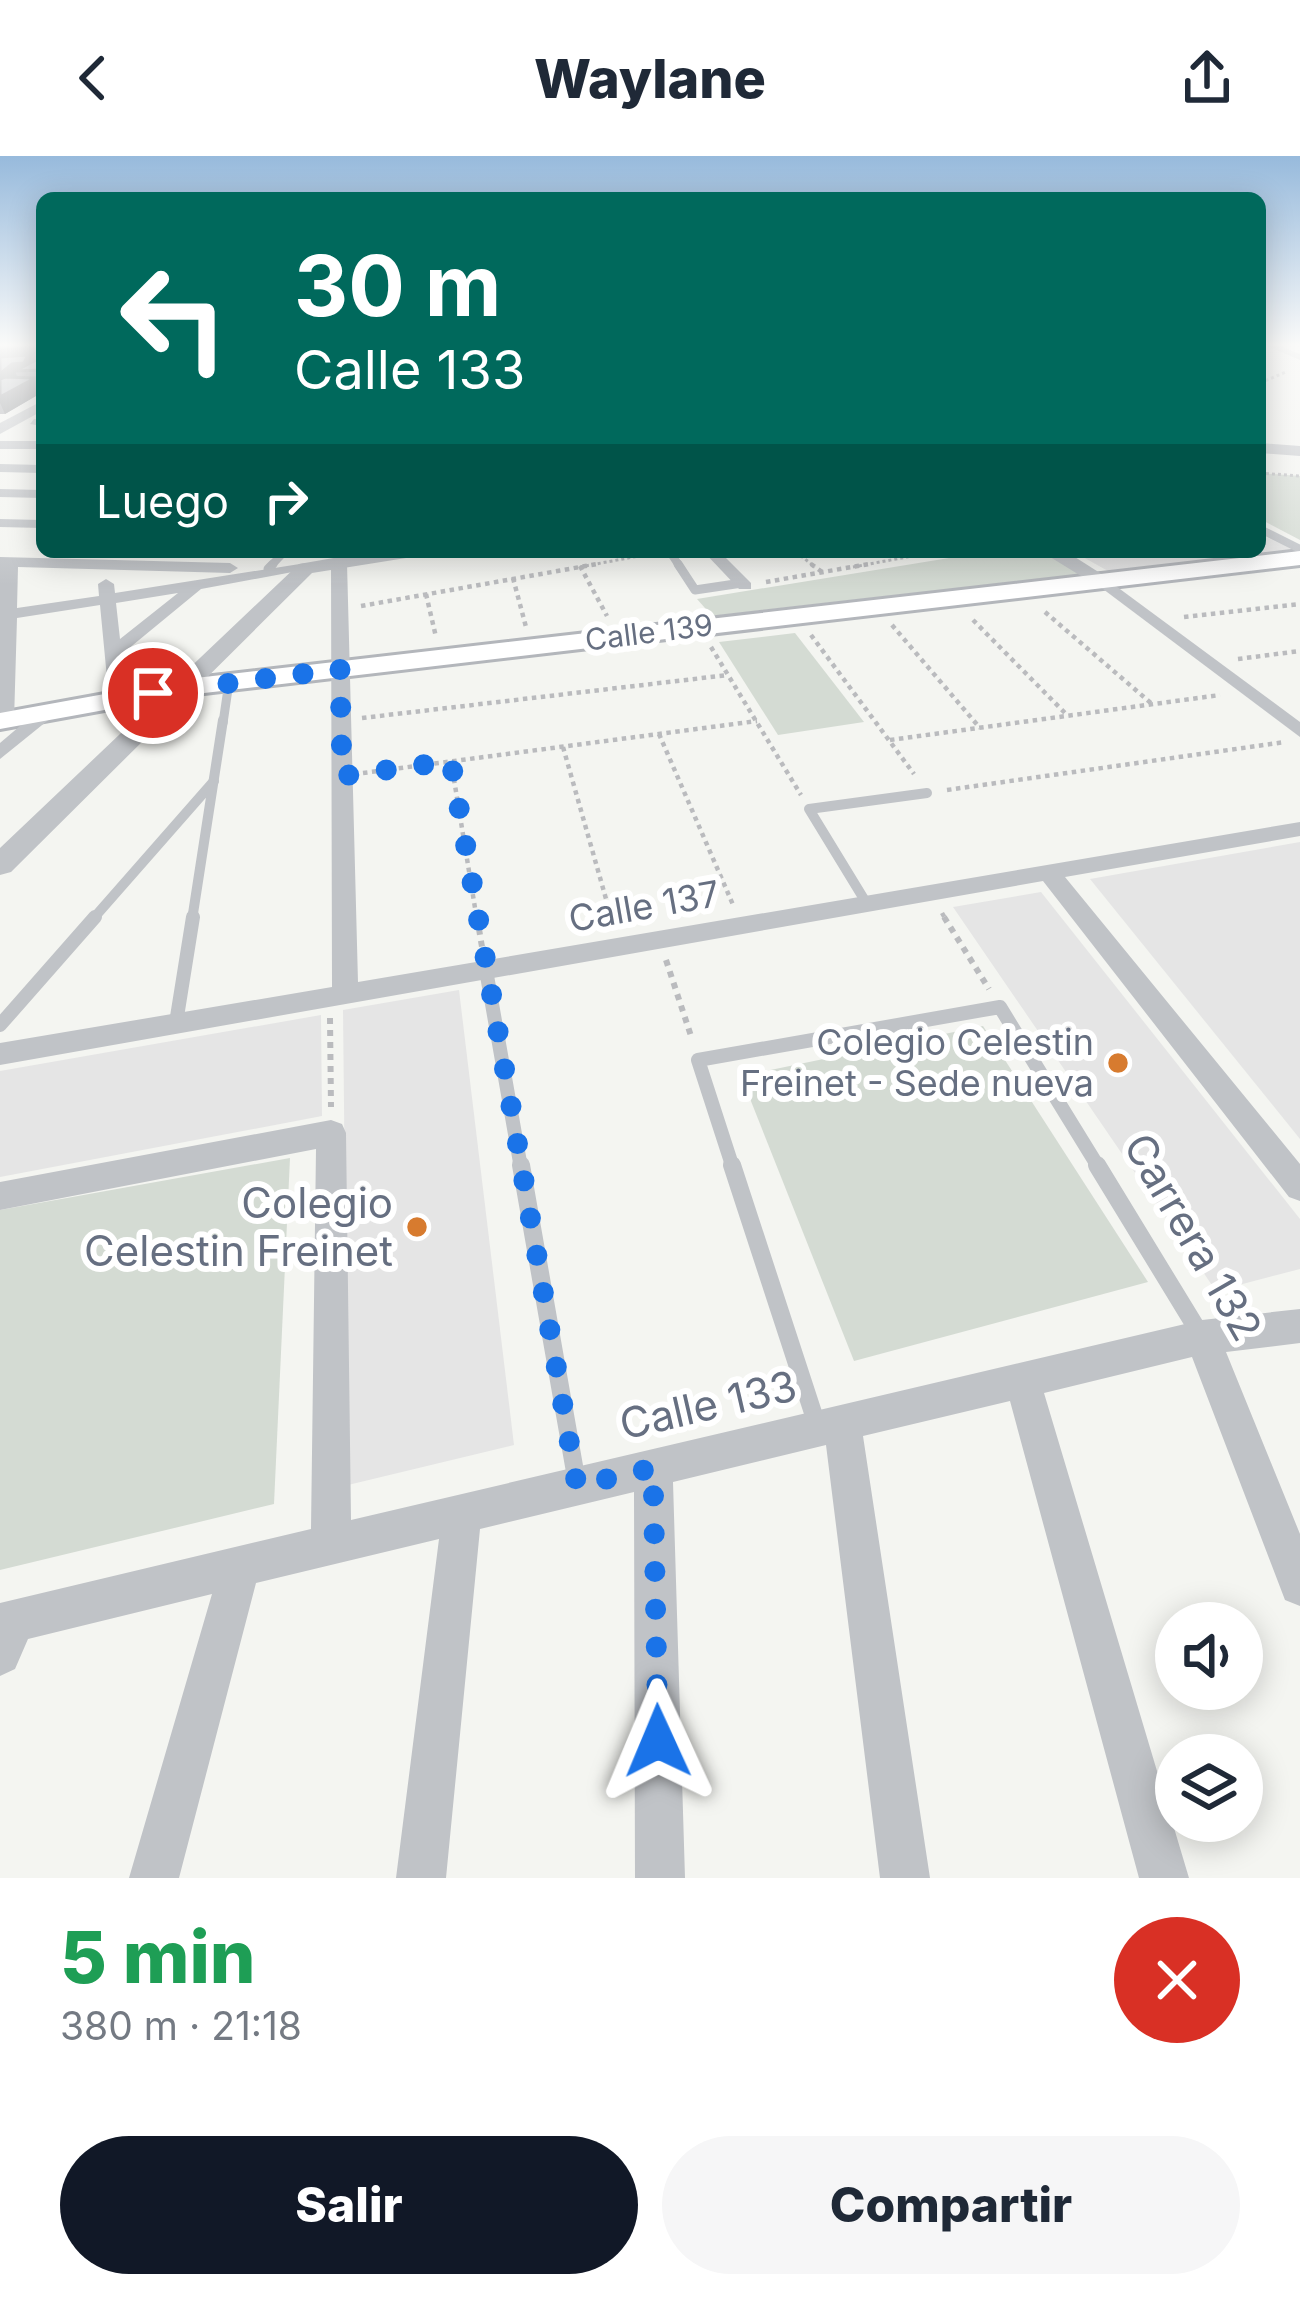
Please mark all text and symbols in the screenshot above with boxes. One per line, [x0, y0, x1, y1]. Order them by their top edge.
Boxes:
icon: back [60, 45, 126, 111]
icon: share [1174, 45, 1240, 111]
text: Waylane [534, 46, 766, 111]
text: 30 m [294, 235, 501, 336]
icon: left [96, 240, 252, 396]
text: Calle 133 [294, 337, 525, 402]
icon: right [253, 468, 319, 534]
text: Luego [96, 474, 229, 529]
street label: Calle 139 [583, 606, 715, 658]
pin [102, 642, 204, 744]
icon: arrive [120, 660, 186, 726]
street label: Calle 137 [565, 871, 723, 941]
place label: Colegio Celestin Freinet - Sede nueva [740, 1020, 1094, 1105]
marker: Colegio Celestin Freinet - Sede nueva [1105, 1050, 1131, 1076]
street label: Carrera 132 [1114, 1124, 1273, 1349]
place label: Colegio Celestin Freinet [84, 1177, 393, 1276]
marker: Colegio Celestin Freinet [404, 1214, 430, 1240]
street label: Calle 133 [615, 1359, 801, 1450]
map controls [1155, 1602, 1263, 1842]
button: sound [1155, 1602, 1263, 1710]
position arrow [595, 1678, 721, 1804]
button: layers [1155, 1734, 1263, 1842]
text: 5 min [60, 1913, 256, 2000]
button: close [1114, 1917, 1240, 2043]
text: 380 m · 21:18 [60, 2002, 302, 2049]
button: Salir [60, 2136, 638, 2274]
button: Compartir [662, 2136, 1240, 2274]

